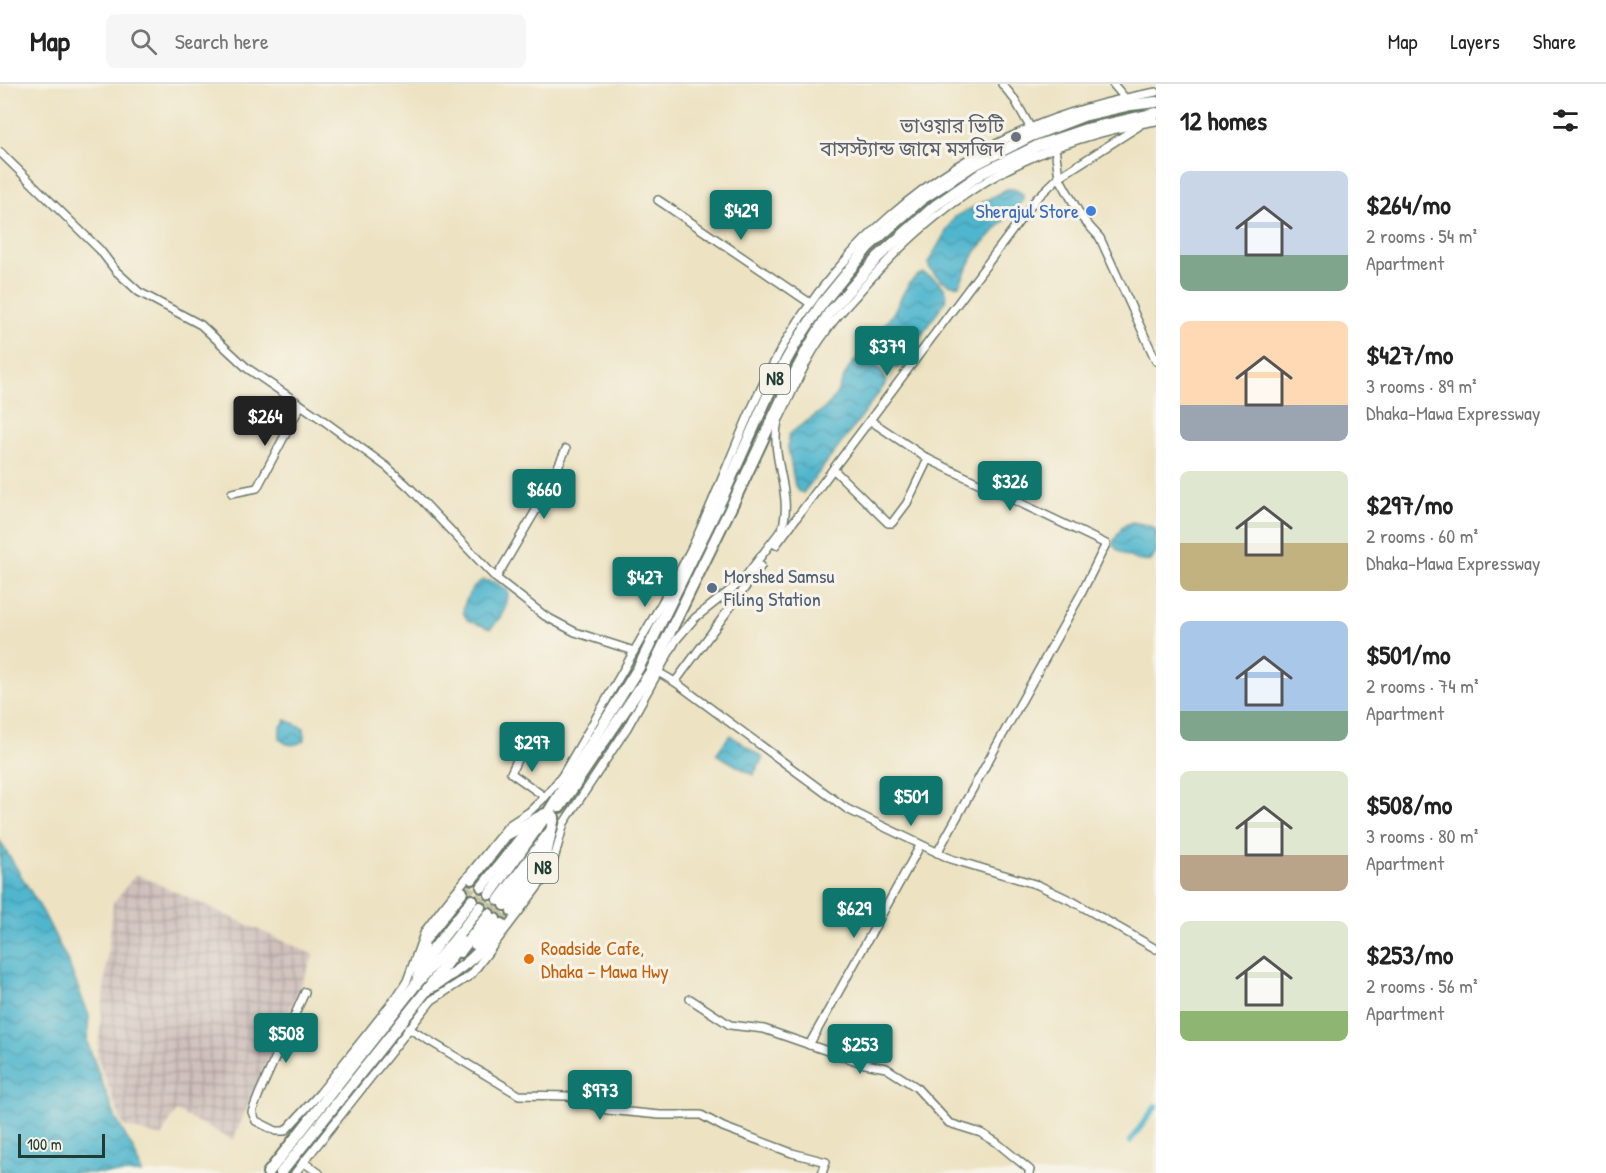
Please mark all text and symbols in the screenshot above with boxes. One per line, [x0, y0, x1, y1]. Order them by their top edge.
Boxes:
search box [106, 14, 526, 68]
text: Map [30, 22, 70, 60]
icon: search [127, 25, 160, 58]
text: Search here [175, 26, 269, 56]
text: Map [1388, 27, 1417, 56]
text: Layers [1450, 27, 1500, 56]
text: Share [1533, 27, 1576, 56]
text: 12 homes [1180, 103, 1267, 138]
icon: filters [1549, 104, 1582, 137]
place label: ভাওয়ার ভিটি বাসস্ট্যান্ড জামে মসজিদ [819, 112, 1005, 162]
marker: ভাওয়ার ভিটি বাসস্ট্যান্ড জামে মসজিদ [1009, 130, 1023, 144]
text: $264/mo [1366, 187, 1451, 222]
pin: $429 [705, 190, 777, 241]
icon: home [1228, 195, 1300, 267]
text: $429 [724, 196, 758, 223]
place label: Sherajul Store [976, 197, 1079, 224]
marker: Sherajul Store [1084, 204, 1098, 218]
text: 2 rooms · 54 m² [1366, 222, 1477, 249]
text: Apartment [1366, 249, 1444, 276]
pin: $379 [851, 326, 923, 377]
text: $379 [869, 332, 905, 359]
text: $427/mo [1366, 337, 1453, 372]
icon: home [1228, 345, 1300, 417]
road number: N8 [760, 364, 790, 394]
text: 3 rooms · 89 m² [1366, 372, 1477, 399]
pin: $264 [229, 396, 301, 447]
text: Dhaka-Mawa Expressway [1366, 399, 1540, 426]
text: $264 [248, 402, 282, 429]
pin: $326 [974, 461, 1046, 512]
text: $326 [992, 467, 1028, 494]
pin: $660 [508, 469, 580, 520]
text: $660 [526, 475, 562, 502]
text: $297/mo [1366, 487, 1453, 522]
icon: home [1228, 495, 1300, 567]
text: 2 rooms · 60 m² [1366, 522, 1478, 549]
text: Dhaka-Mawa Expressway [1366, 549, 1540, 576]
pin: $427 [609, 557, 681, 608]
place label: Morshed Samsu Filing Station [723, 562, 834, 612]
text: $427 [627, 563, 663, 590]
marker: Morshed Samsu Filing Station [705, 581, 719, 595]
text: $501/mo [1366, 637, 1450, 672]
icon: home [1228, 645, 1300, 717]
text: 2 rooms · 74 m² [1366, 672, 1478, 699]
text: Apartment [1366, 699, 1444, 726]
pin: $297 [496, 722, 568, 773]
text: $297 [514, 728, 550, 755]
pin: $501 [875, 776, 947, 827]
text: $501 [894, 782, 928, 809]
text: $508/mo [1366, 787, 1452, 822]
icon: home [1228, 795, 1300, 867]
text: 3 rooms · 80 m² [1366, 822, 1478, 849]
text: Apartment [1366, 849, 1444, 876]
road number: N8 [528, 853, 558, 883]
pin: $629 [818, 888, 890, 939]
text: $629 [837, 894, 871, 921]
place label: Roadside Cafe, Dhaka - Mawa Hwy [541, 934, 669, 984]
text: $253/mo [1366, 937, 1453, 972]
icon: home [1228, 945, 1300, 1017]
marker: Roadside Cafe, Dhaka - Mawa Hwy [522, 952, 536, 966]
text: 2 rooms · 56 m² [1366, 972, 1478, 999]
text: Apartment [1366, 999, 1444, 1026]
pin: $508 [250, 1013, 322, 1064]
text: $508 [268, 1019, 304, 1046]
pin: $253 [824, 1024, 896, 1075]
text: $253 [842, 1030, 878, 1057]
pin: $973 [564, 1070, 636, 1121]
text: $973 [582, 1076, 618, 1103]
scale bar [18, 1131, 105, 1158]
text: 100 m [27, 1133, 62, 1155]

